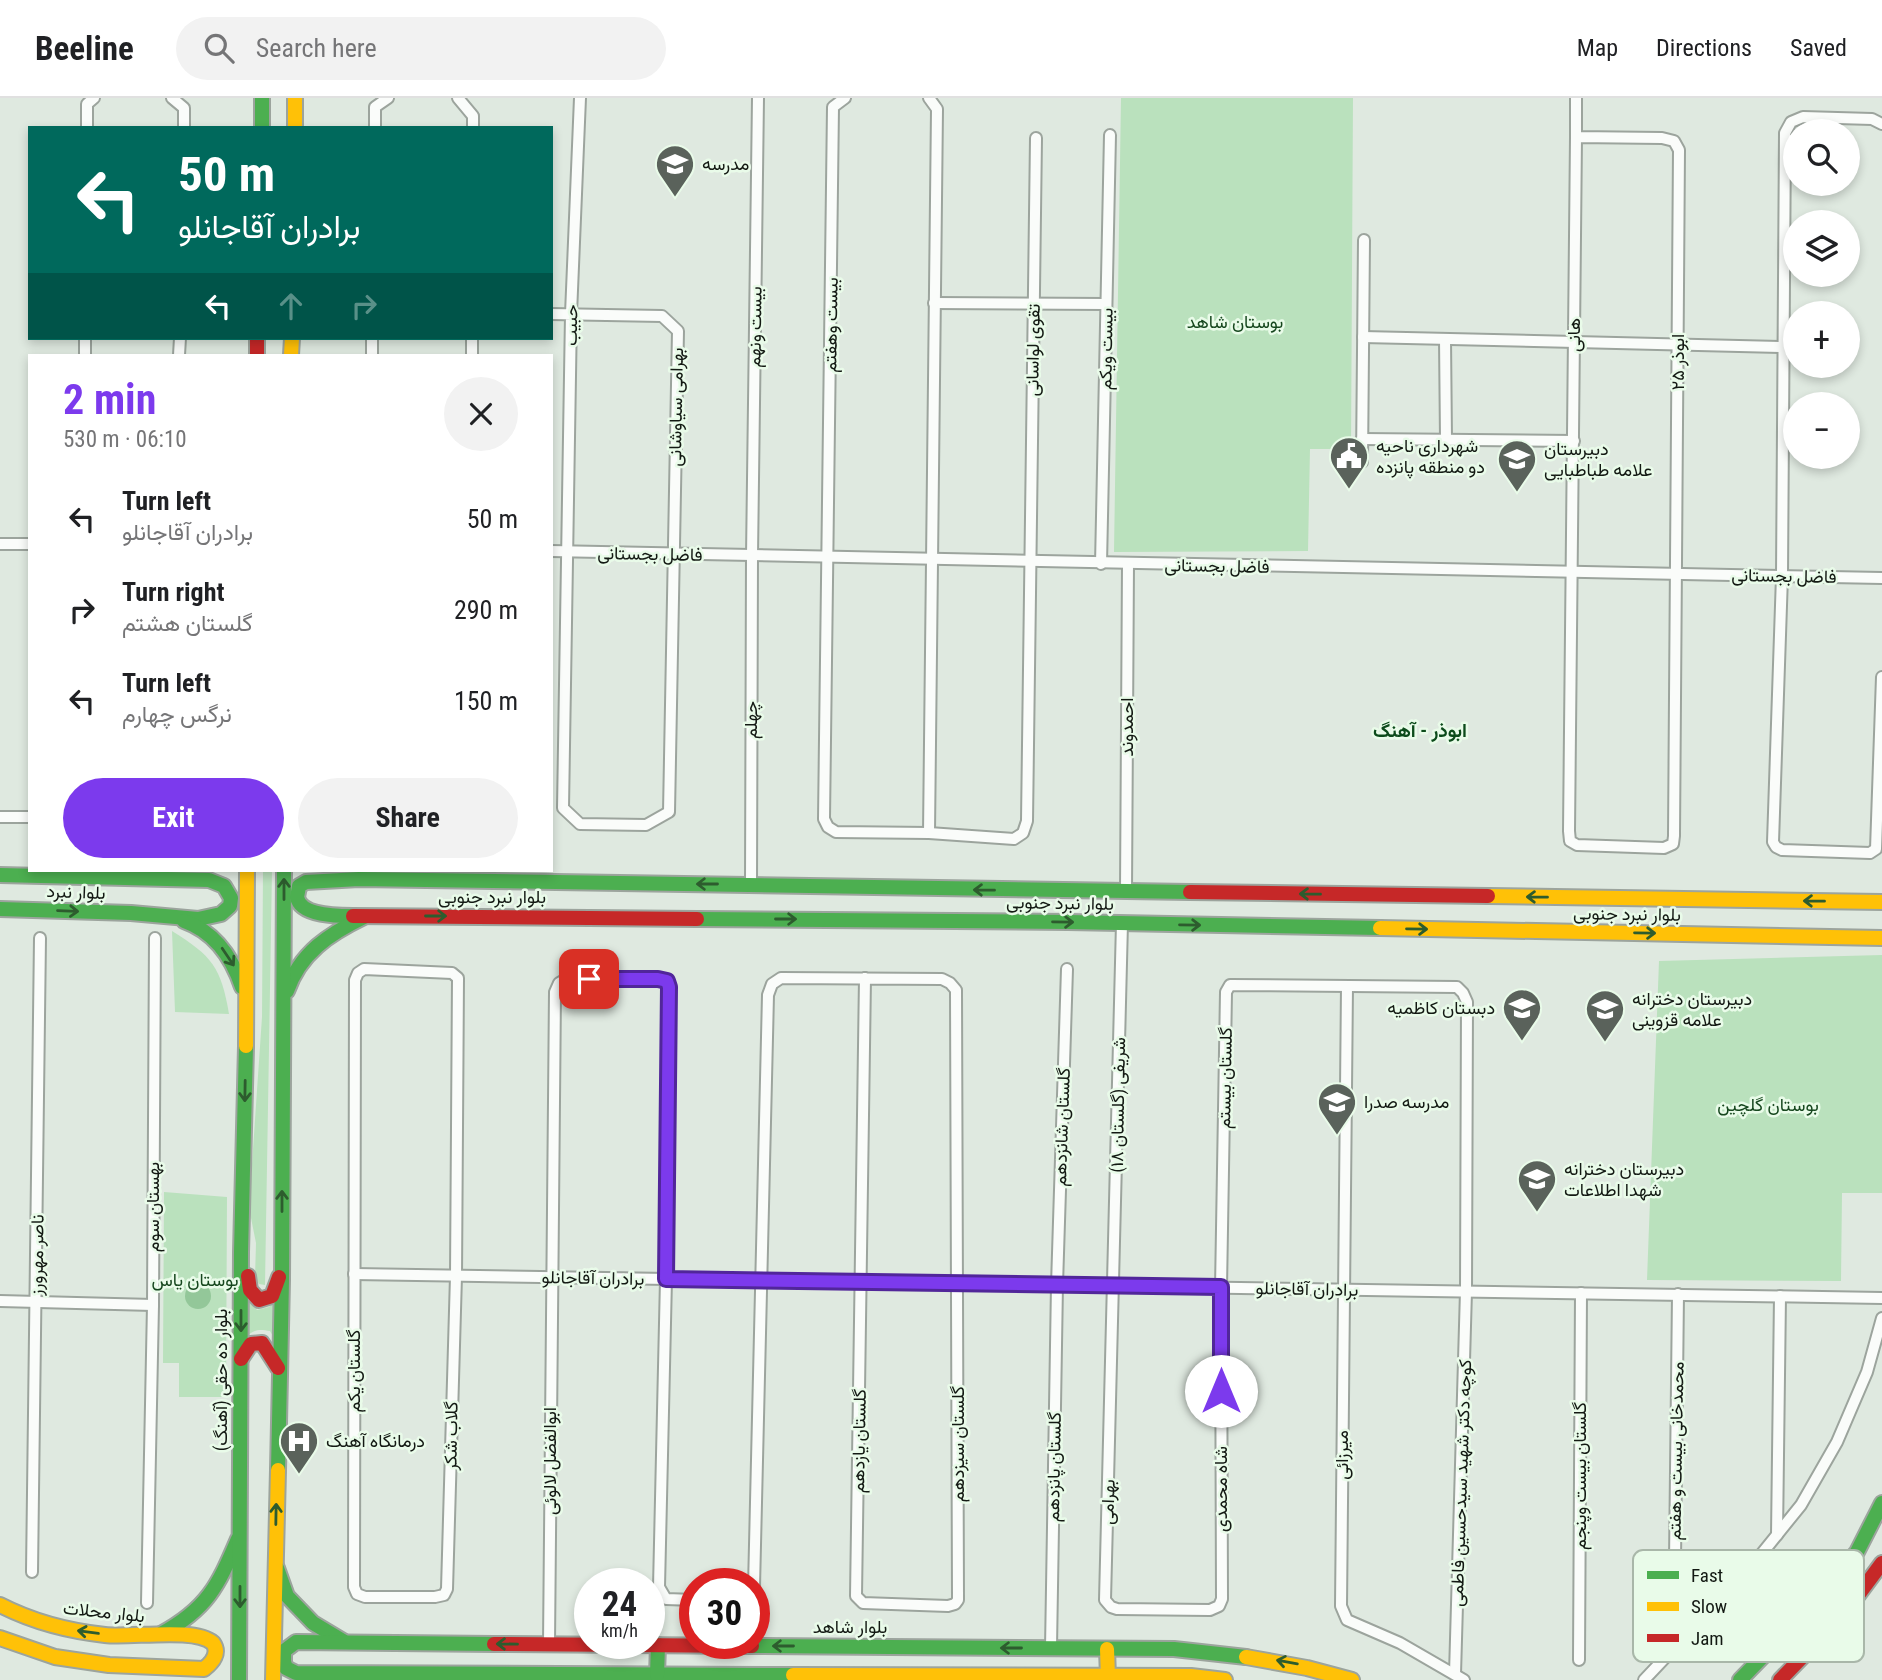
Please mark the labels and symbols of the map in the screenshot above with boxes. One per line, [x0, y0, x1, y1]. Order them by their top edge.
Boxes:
school or university icon: مدرسه [654, 143, 696, 198]
place label: مدرسه [702, 153, 749, 175]
street label: بیست وهفتم [819, 277, 844, 373]
street label: بیست ونهم [743, 286, 768, 368]
street label: تقوی لواسانی [1021, 303, 1045, 397]
street label: حبیب [560, 304, 581, 346]
street label: بیست ویکم [1094, 308, 1119, 390]
park label: بوستان شاهد [1187, 311, 1283, 333]
street label: هانی [1563, 318, 1585, 352]
street label: ابوذر ۲۵ [1667, 334, 1689, 390]
street label: بهرامی سیاوشانی [664, 347, 688, 467]
public building icon: شهرداری ناحیه دو منطقه پانزده [1328, 435, 1370, 490]
place label: شهرداری ناحیه دو منطقه پانزده [1376, 435, 1485, 479]
school or university icon: دبیرستان علامه طباطبایی [1496, 438, 1538, 493]
place label: دبیرستان علامه طباطبایی [1544, 438, 1652, 481]
street label: فاضل بجستانی [597, 542, 703, 566]
street label: فاضل بجستانی [1164, 554, 1270, 578]
street label: فاضل بجستانی [1731, 564, 1837, 588]
street label: احمدوند [1116, 698, 1138, 756]
street label: چهلم [740, 701, 763, 739]
district label: ابوذر - آهنگ [1373, 719, 1467, 743]
one-way arrow [696, 877, 719, 890]
one-way arrow [277, 878, 290, 901]
street label: بلوار نبرد [46, 880, 106, 904]
one-way arrow [973, 883, 996, 896]
street label: بلوار نبرد جنوبی [438, 886, 546, 908]
one-way arrow [1299, 887, 1322, 900]
one-way arrow [1526, 890, 1549, 904]
street label: بلوار نبرد جنوبی [1006, 891, 1114, 915]
one-way arrow [1803, 895, 1826, 908]
street label: بلوار نبرد جنوبی [1573, 902, 1681, 926]
one-way arrow [56, 905, 79, 918]
one-way arrow [424, 909, 447, 923]
one-way arrow [774, 912, 797, 926]
one-way arrow [1051, 915, 1074, 928]
one-way arrow [1178, 918, 1201, 931]
one-way arrow [1406, 922, 1429, 936]
one-way arrow [1633, 926, 1656, 940]
one-way arrow [221, 947, 235, 966]
pin [559, 949, 619, 1009]
school or university icon: دبستان کاظمیه [1501, 987, 1543, 1042]
school or university icon: دبیرستان دخترانه علامه قزوینی [1584, 988, 1626, 1043]
place label: دبیرستان دخترانه علامه قزوینی [1632, 988, 1752, 1031]
place label: دبستان کاظمیه [1387, 997, 1495, 1018]
street label: گلستان بیستم [1213, 1027, 1238, 1129]
street label: شریفی (گلستان ۱۸) [1106, 1037, 1130, 1173]
street label: گلستان شانزدهم [1049, 1067, 1076, 1187]
one-way arrow [239, 1079, 252, 1102]
school or university icon: مدرسه صدرا [1316, 1081, 1358, 1136]
place label: مدرسه صدرا [1364, 1091, 1449, 1113]
park label: بوستان گلچین [1717, 1094, 1819, 1117]
school or university icon: دبیرستان دخترانه شهدا اطلاعات [1516, 1158, 1558, 1213]
place label: دبیرستان دخترانه شهدا اطلاعات [1564, 1158, 1684, 1201]
street label: بهستان سوم [142, 1162, 165, 1252]
one-way arrow [275, 1190, 289, 1213]
street label: ناصر مهرورز [25, 1214, 49, 1297]
street label: برادران آقاجانلو [542, 1266, 644, 1290]
park label: بوستان یاس [151, 1269, 239, 1291]
street label: برادران آقاجانلو [1256, 1277, 1358, 1301]
street label: بلوار ده حقی (آهنگ) [210, 1309, 232, 1451]
one-way arrow [234, 1309, 248, 1332]
street label: گلستان یکم [343, 1329, 366, 1413]
position arrow [1184, 1354, 1258, 1428]
street label: کوچه دکتر شهید سیدحسین فاطمی [1446, 1359, 1477, 1607]
street label: محمدخانی بیست و هفتم [1663, 1361, 1690, 1541]
street label: گلستان سیزدهم [947, 1386, 970, 1502]
street label: گلستان یازدهم [847, 1389, 872, 1493]
street label: گلاب شکر [439, 1401, 463, 1472]
street label: گلستان بیست وپنجم [1569, 1402, 1592, 1550]
street label: ابوالفضل لالوئی [539, 1407, 561, 1515]
street label: گلستان پانزدهم [1042, 1412, 1067, 1522]
hospital icon: درمانگاه آهنگ [278, 1420, 320, 1475]
place label: درمانگاه آهنگ [326, 1430, 425, 1452]
street label: میرزائی [1331, 1430, 1353, 1480]
street label: شاه محمدی [1210, 1446, 1232, 1532]
street label: بهرامی [1096, 1479, 1120, 1525]
one-way arrow [270, 1503, 283, 1526]
legend [1633, 1550, 1864, 1662]
text: Fast [1691, 1564, 1723, 1587]
speed limit sign: 30 [679, 1568, 770, 1659]
one-way arrow [233, 1586, 247, 1609]
text: Slow [1691, 1595, 1727, 1618]
street label: بلوار محلات [62, 1597, 146, 1627]
street label: بلوار شاهد [813, 1616, 887, 1638]
one-way arrow [77, 1626, 100, 1639]
text: Jam [1691, 1627, 1724, 1650]
one-way arrow [496, 1637, 519, 1651]
one-way arrow [772, 1639, 795, 1653]
one-way arrow [1000, 1641, 1023, 1655]
one-way arrow [1276, 1655, 1299, 1668]

